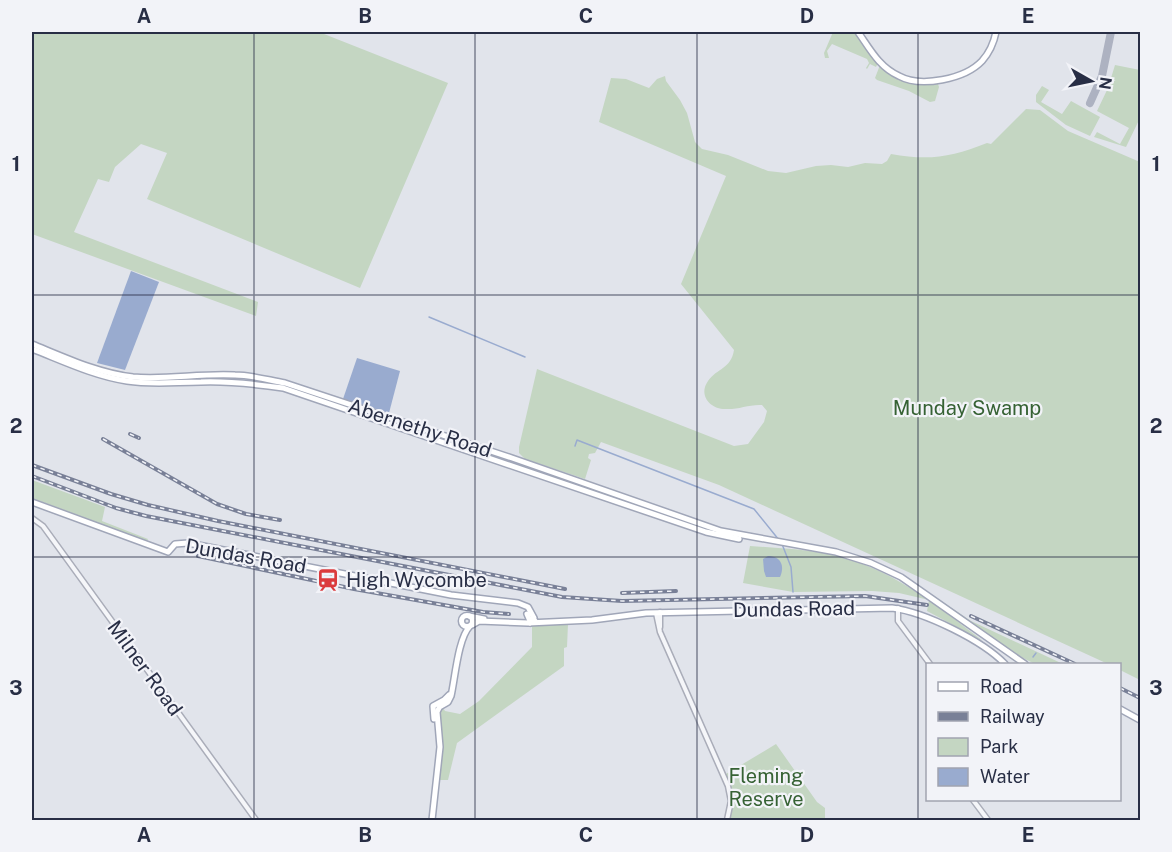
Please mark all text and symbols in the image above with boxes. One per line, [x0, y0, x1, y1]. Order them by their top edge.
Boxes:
text: A [137, 4, 151, 28]
text: B [358, 4, 372, 28]
text: C [579, 4, 593, 28]
text: D [800, 4, 814, 28]
text: E [1022, 4, 1034, 28]
north arrow [1061, 51, 1121, 111]
text: N [1095, 76, 1116, 91]
text: 1 [12, 152, 20, 176]
text: 1 [1152, 152, 1160, 176]
street label: Abernethy Road [345, 393, 495, 463]
park label: Munday Swamp [893, 396, 1041, 420]
text: 2 [10, 414, 22, 438]
text: 2 [1150, 414, 1162, 438]
street label: Dundas Road [184, 534, 308, 578]
station icon: High Wycombe [315, 567, 341, 593]
place label: High Wycombe [346, 568, 487, 592]
street label: Dundas Road [733, 596, 855, 622]
street label: Milner Road [102, 616, 188, 720]
legend [926, 663, 1121, 801]
text: 3 [9, 676, 23, 700]
text: Road [980, 676, 1023, 697]
text: 3 [1149, 676, 1163, 700]
text: Railway [980, 706, 1045, 727]
text: Park [980, 736, 1018, 757]
park label: Fleming Reserve [728, 764, 804, 811]
text: Water [980, 766, 1030, 787]
text: A [137, 823, 151, 847]
text: B [358, 823, 372, 847]
text: C [579, 823, 593, 847]
text: D [800, 823, 814, 847]
text: E [1022, 823, 1034, 847]

